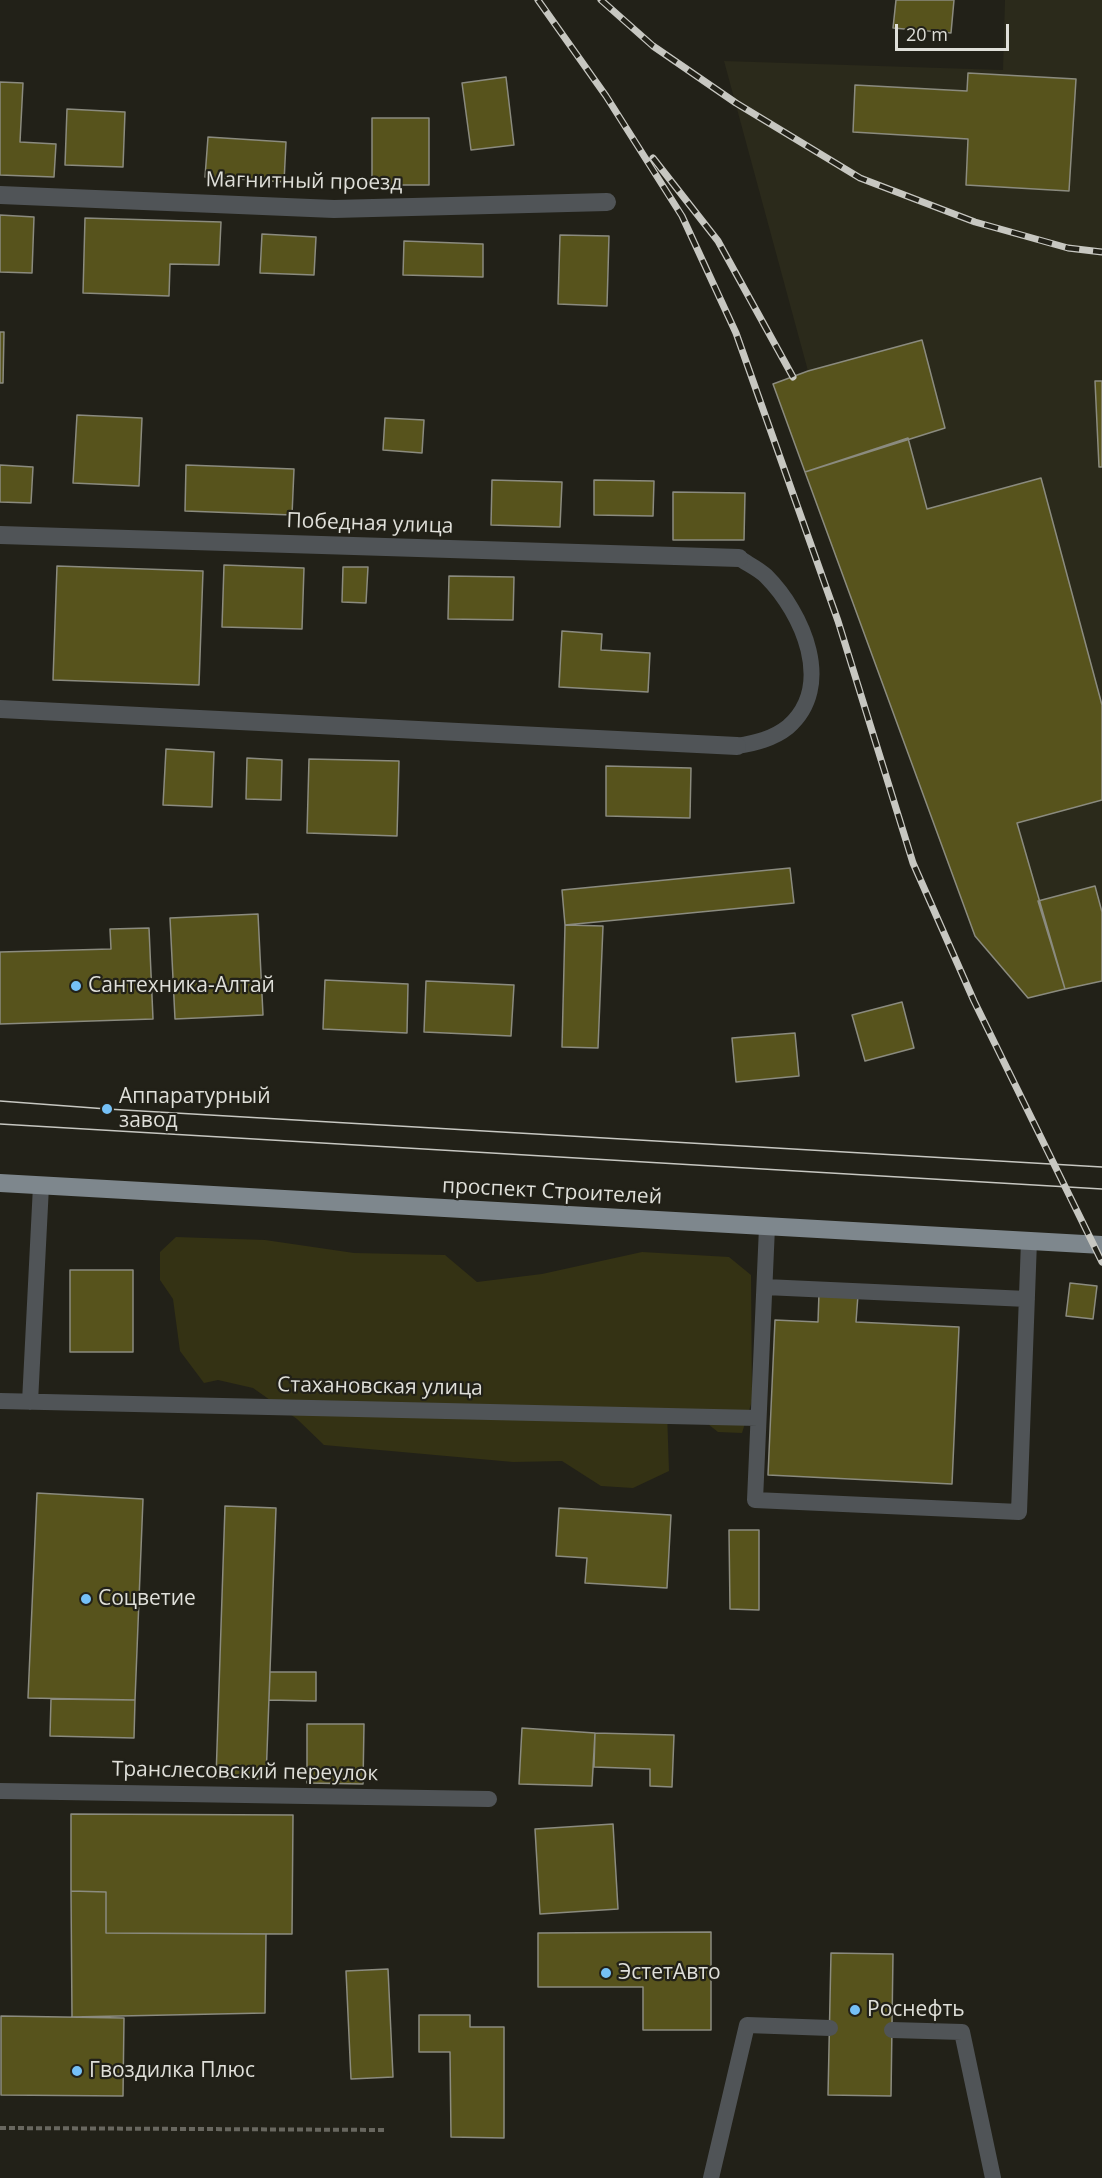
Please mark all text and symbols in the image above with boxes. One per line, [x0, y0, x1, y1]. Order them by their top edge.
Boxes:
scale bar [898, 12, 1012, 50]
text: 20 m [906, 22, 948, 46]
street label: Магнитный проезд [205, 168, 403, 196]
street label: Победная улица [286, 508, 454, 540]
place label: Сантехника-Алтай [88, 973, 275, 999]
marker: Сантехника-Алтай [69, 979, 83, 993]
place label: Аппаратурный завод [119, 1084, 271, 1134]
marker: Аппаратурный завод [100, 1102, 114, 1116]
street label: проспект Строителей [441, 1174, 663, 1210]
street label: Стахановская улица [277, 1373, 483, 1401]
place label: Соцветие [98, 1586, 196, 1612]
marker: Соцветие [79, 1592, 93, 1606]
street label: Транслесовский переулок [112, 1757, 378, 1787]
place label: ЭстетАвто [618, 1960, 721, 1986]
marker: ЭстетАвто [599, 1966, 613, 1980]
place label: Роснефть [867, 1997, 965, 2023]
marker: Роснефть [848, 2003, 862, 2017]
place label: Гвоздилка Плюс [89, 2058, 255, 2084]
marker: Гвоздилка Плюс [70, 2064, 84, 2078]

